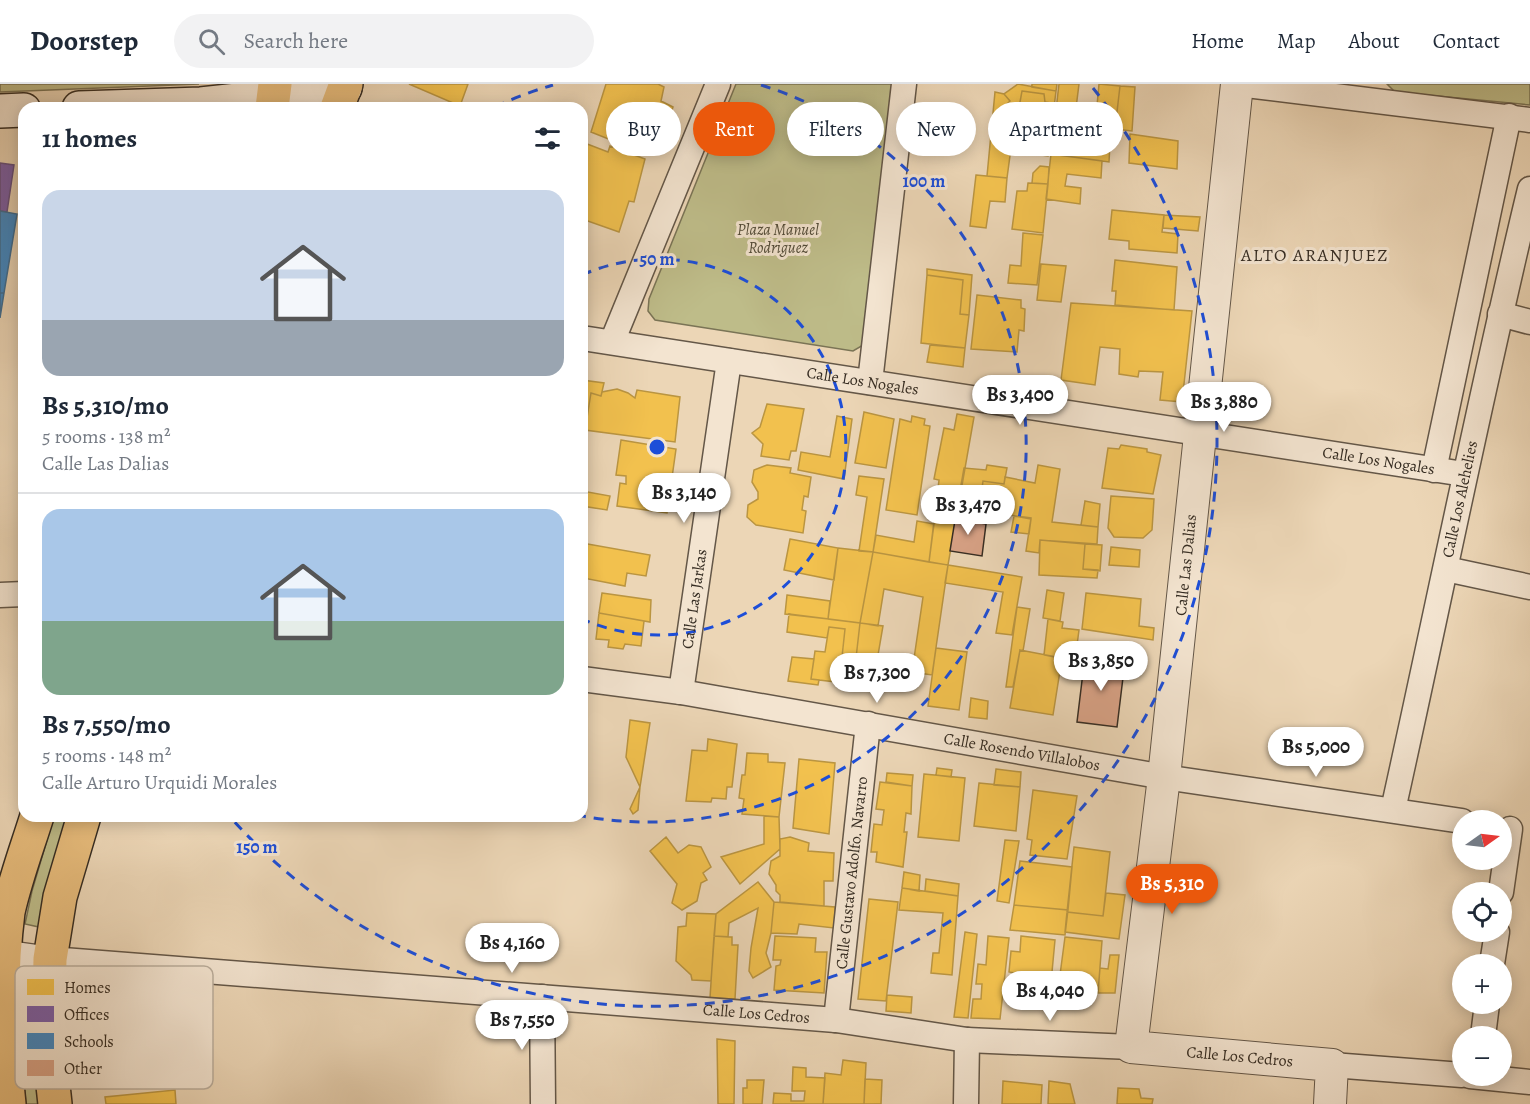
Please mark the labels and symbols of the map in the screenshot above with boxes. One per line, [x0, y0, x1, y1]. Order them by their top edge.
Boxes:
text: 100 m [903, 169, 945, 193]
park label: Plaza Manuel Rodriguez [737, 219, 819, 259]
district label: ALTO ARANJUEZ [1240, 243, 1389, 267]
text: 50 m [640, 247, 674, 271]
street label: Calle Los Nogales [805, 362, 920, 401]
pin: Bs 3,400 [958, 375, 1082, 426]
pin: Bs 3,880 [1162, 382, 1286, 433]
centre of rings [647, 437, 667, 457]
street label: Calle Los Alehelies [1437, 439, 1483, 560]
street label: Calle Los Nogales [1321, 441, 1436, 480]
pin: Bs 3,140 [622, 473, 746, 524]
pin: Bs 3,470 [906, 485, 1030, 536]
street label: Calle Las Dalias [1170, 513, 1202, 617]
street label: Calle Las Jarkas [676, 548, 713, 650]
pin: Bs 3,850 [1039, 641, 1163, 692]
pin: Bs 7,300 [815, 653, 939, 704]
street label: Calle Rosendo Villalobos [942, 727, 1102, 777]
pin: Bs 5,000 [1254, 727, 1378, 778]
street label: Calle Gustavo Adolfo. Navarro [831, 775, 873, 970]
north arrow [1452, 810, 1512, 870]
text: 150 m [236, 835, 278, 859]
pin: Bs 5,310 [1110, 864, 1234, 915]
pin: Bs 4,160 [450, 923, 574, 974]
legend [15, 966, 213, 1089]
pin: Bs 4,040 [988, 971, 1112, 1022]
text: Homes [64, 977, 111, 999]
street label: Calle Los Cedros [702, 999, 811, 1029]
pin: Bs 7,550 [460, 1000, 584, 1051]
text: Offices [64, 1004, 109, 1026]
text: Schools [64, 1031, 114, 1053]
street label: Calle Los Cedros [1185, 1041, 1294, 1072]
text: Other [64, 1058, 102, 1080]

